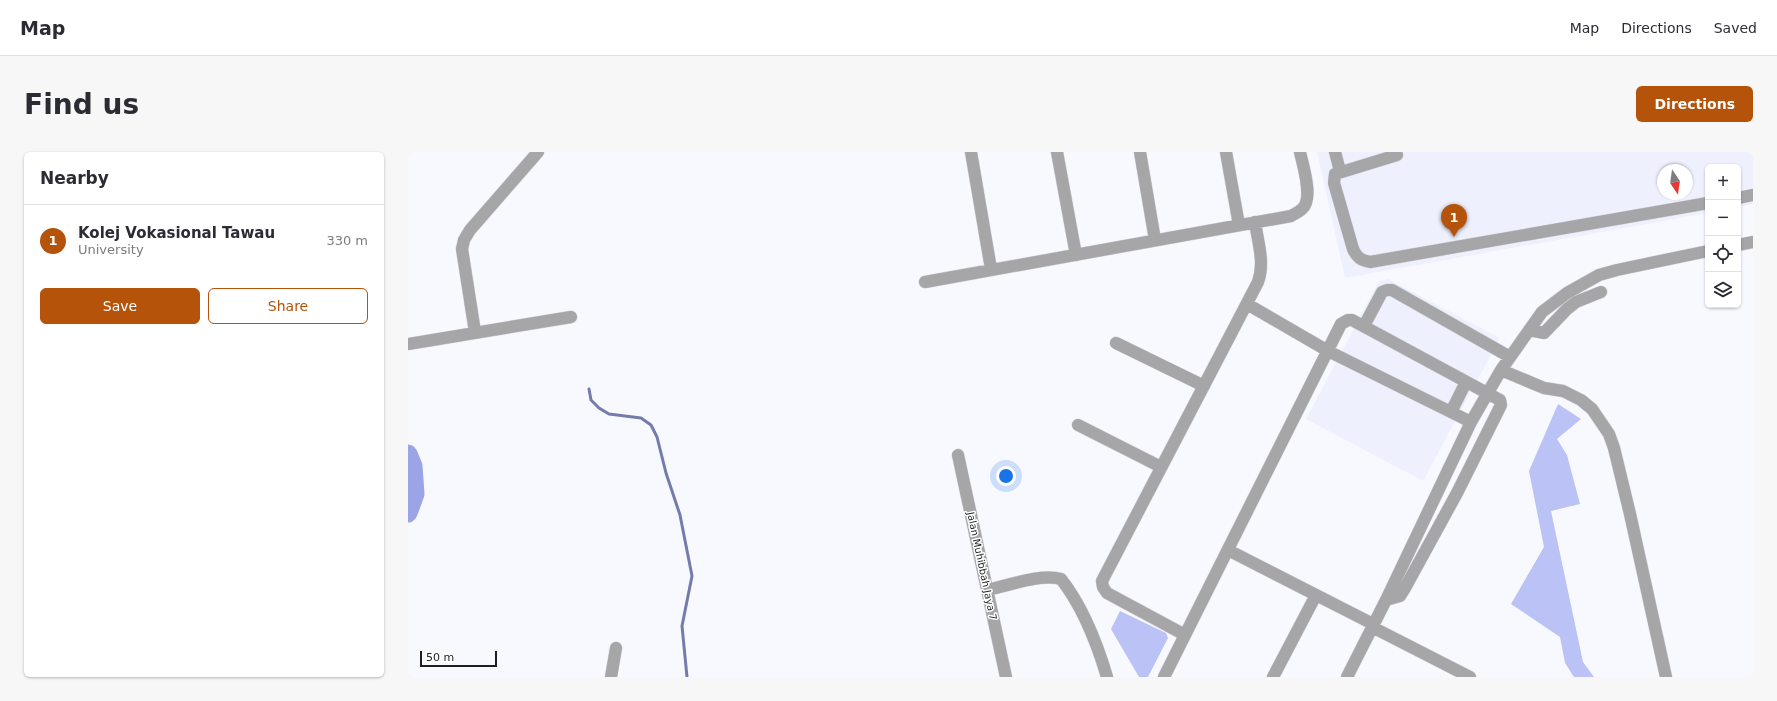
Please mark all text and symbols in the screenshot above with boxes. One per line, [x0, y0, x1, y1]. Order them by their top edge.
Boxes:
text: Map [20, 17, 65, 39]
text: Map [1570, 20, 1599, 36]
text: Directions [1621, 20, 1692, 36]
text: Saved [1714, 20, 1757, 36]
button: Directions [1636, 86, 1753, 122]
text: Find us [24, 88, 139, 121]
north arrow [1657, 164, 1693, 200]
map controls [1705, 164, 1741, 308]
button: + [1705, 164, 1741, 200]
text: Nearby [40, 168, 109, 188]
button: − [1705, 200, 1741, 236]
pin: 1 [1441, 204, 1467, 237]
text: Kolej Vokasional Tawau [78, 224, 275, 242]
text: 1 [48, 233, 58, 248]
text: 330 m [326, 233, 368, 248]
button: locate [1705, 236, 1741, 272]
text: University [78, 242, 144, 257]
button: layers [1705, 272, 1741, 308]
button: Save [40, 288, 200, 324]
button: Share [208, 288, 368, 324]
your location [996, 466, 1016, 486]
street label: Jalan Muhibbah Jaya 7 [965, 510, 999, 621]
scale bar [420, 649, 497, 668]
text: 50 m [426, 651, 454, 664]

